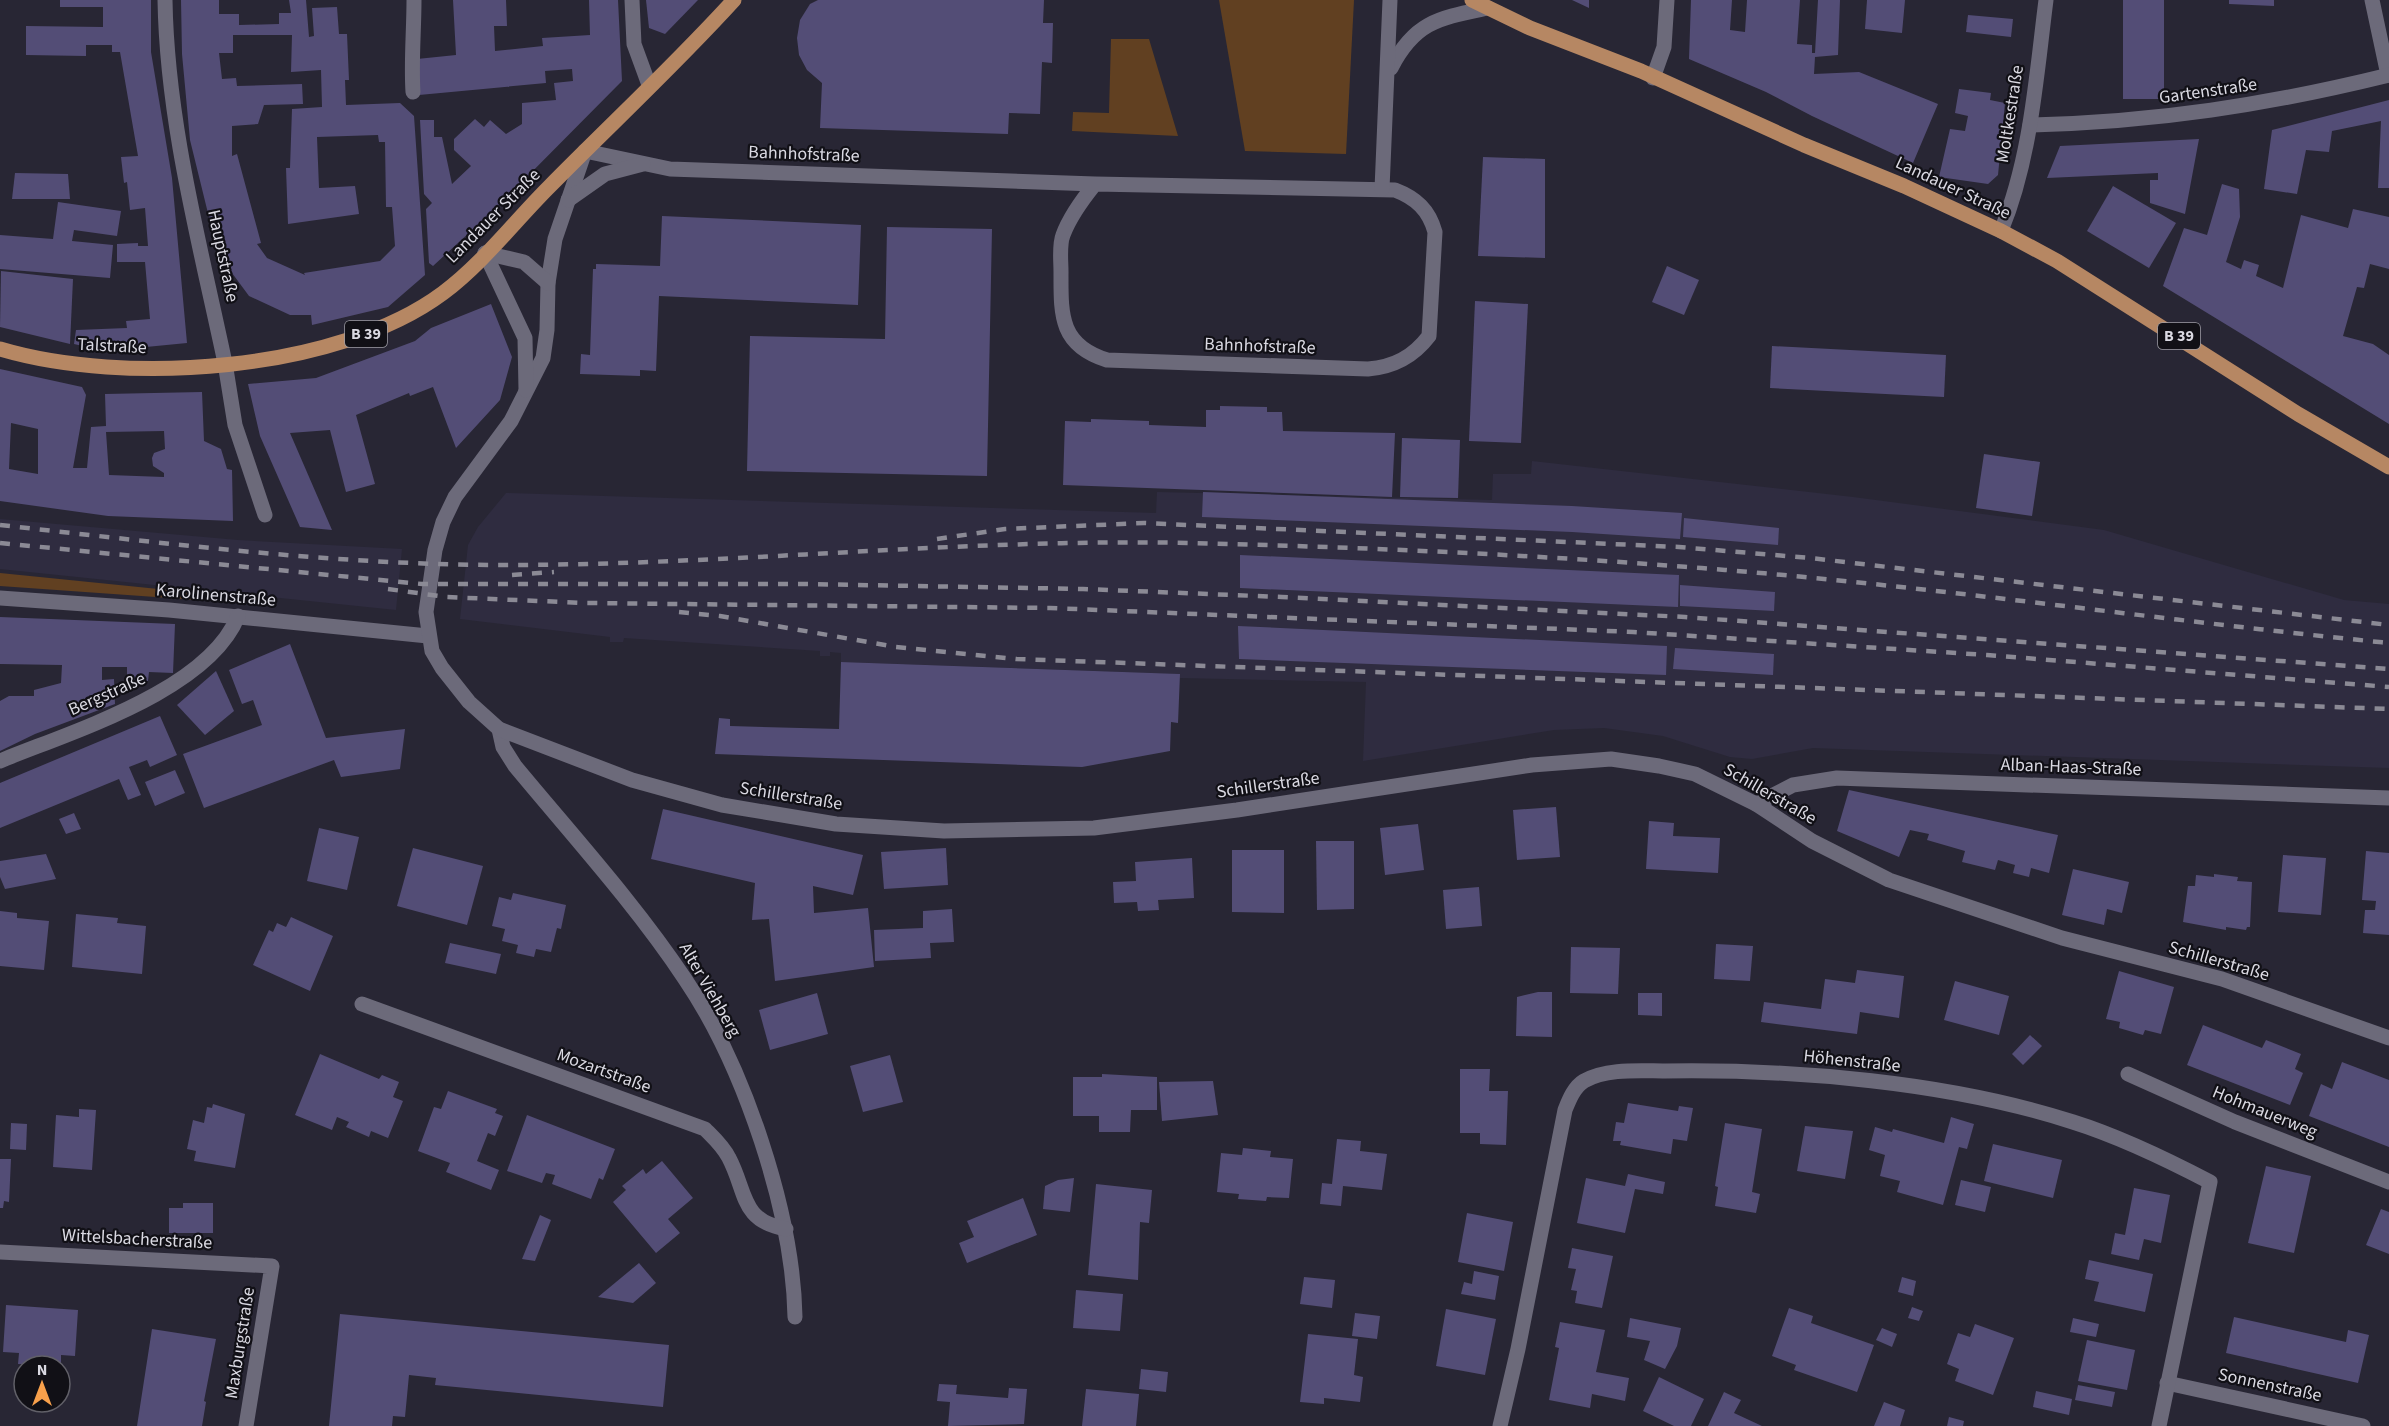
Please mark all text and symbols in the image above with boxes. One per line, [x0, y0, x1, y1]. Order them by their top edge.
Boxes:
street label: Moltkestraße [1990, 63, 2030, 165]
street label: Gartenstraße [2157, 72, 2259, 110]
street label: Bahnhofstraße [748, 140, 860, 168]
street label: Landauer Straße [1891, 150, 2015, 226]
street label: Landauer Straße [440, 163, 546, 269]
street label: Hauptstraße [201, 208, 245, 304]
road number: B 39 [345, 321, 387, 347]
road number: B 39 [2158, 323, 2200, 349]
street label: Talstraße [77, 332, 147, 360]
street label: Bahnhofstraße [1204, 332, 1316, 360]
street label: Karolinenstraße [155, 577, 277, 613]
street label: Bergstraße [64, 666, 150, 722]
street label: Alban-Haas-Straße [2000, 752, 2142, 782]
street label: Schillerstraße [1719, 757, 1821, 831]
street label: Schillerstraße [1215, 765, 1321, 805]
street label: Schillerstraße [738, 776, 844, 816]
street label: Schillerstraße [2166, 935, 2272, 987]
street label: Alter Viehberg [673, 938, 747, 1042]
street label: Mozartstraße [553, 1042, 655, 1100]
street label: Höhenstraße [1802, 1043, 1902, 1079]
street label: Hohmauerweg [2209, 1080, 2321, 1144]
street label: Wittelsbacherstraße [61, 1223, 213, 1255]
street label: Maxburgstraße [219, 1285, 261, 1401]
north arrow [12, 1354, 72, 1414]
text: N [37, 1359, 47, 1381]
street label: Sonnenstraße [2216, 1362, 2324, 1408]

